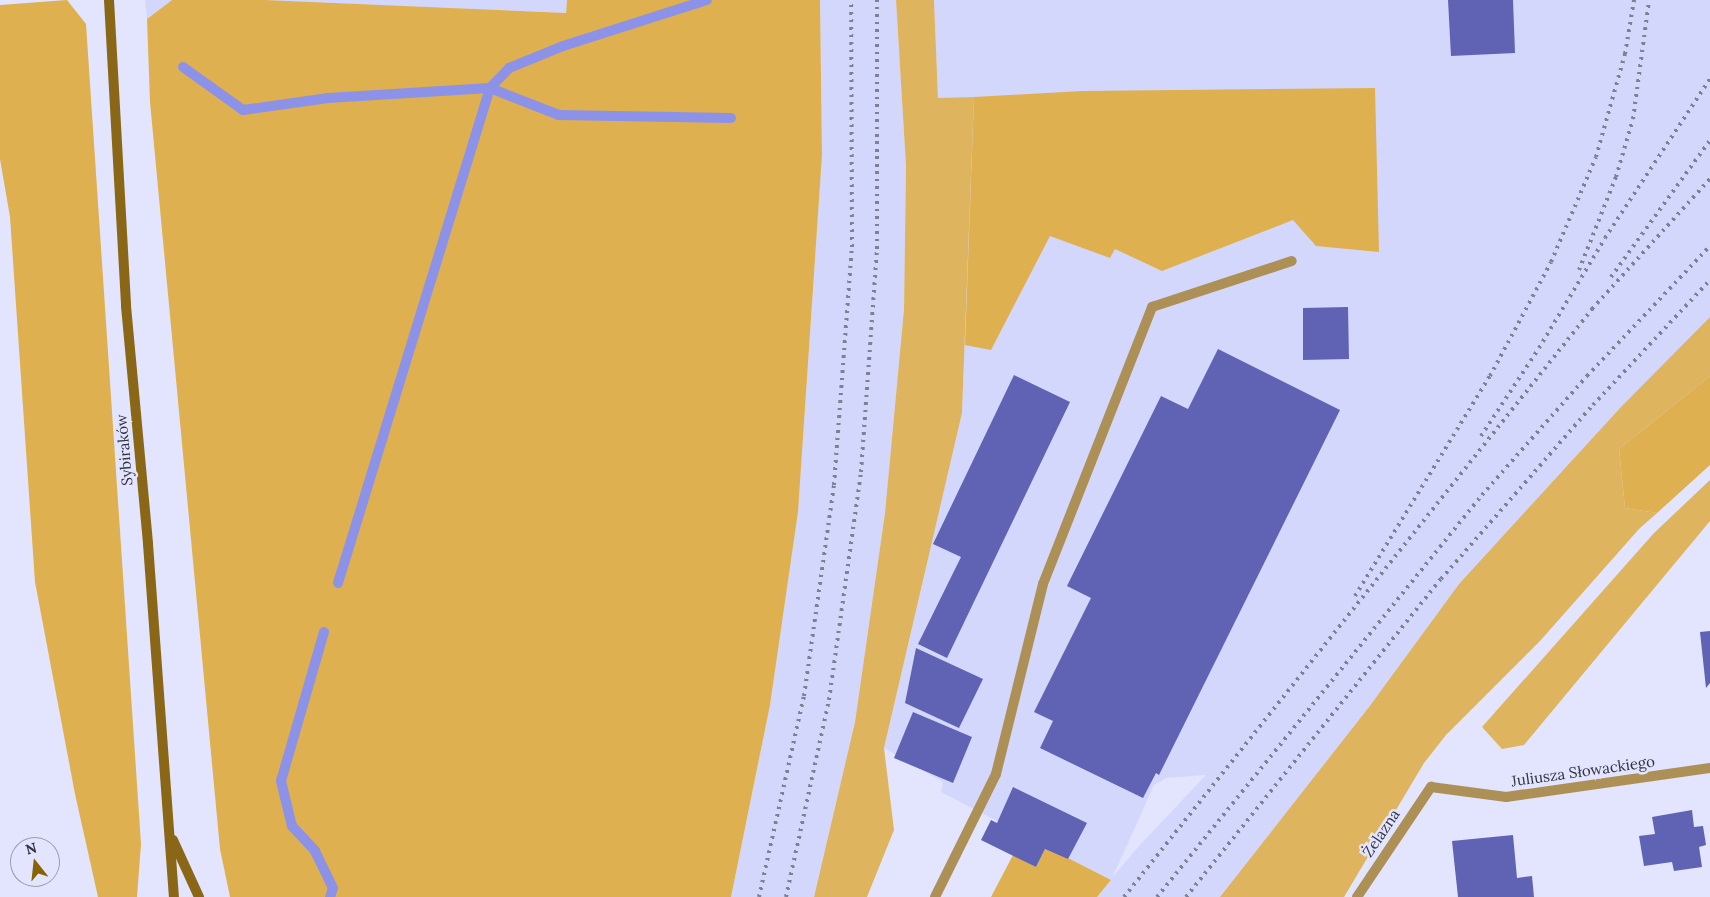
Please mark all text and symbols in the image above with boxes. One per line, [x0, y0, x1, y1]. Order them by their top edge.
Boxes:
street label: Sybiraków [112, 413, 136, 487]
street label: Juliusza Słowackiego [1510, 752, 1656, 790]
street label: Żelazna [1359, 806, 1403, 860]
north arrow [10, 837, 60, 887]
text: N [23, 838, 39, 859]

